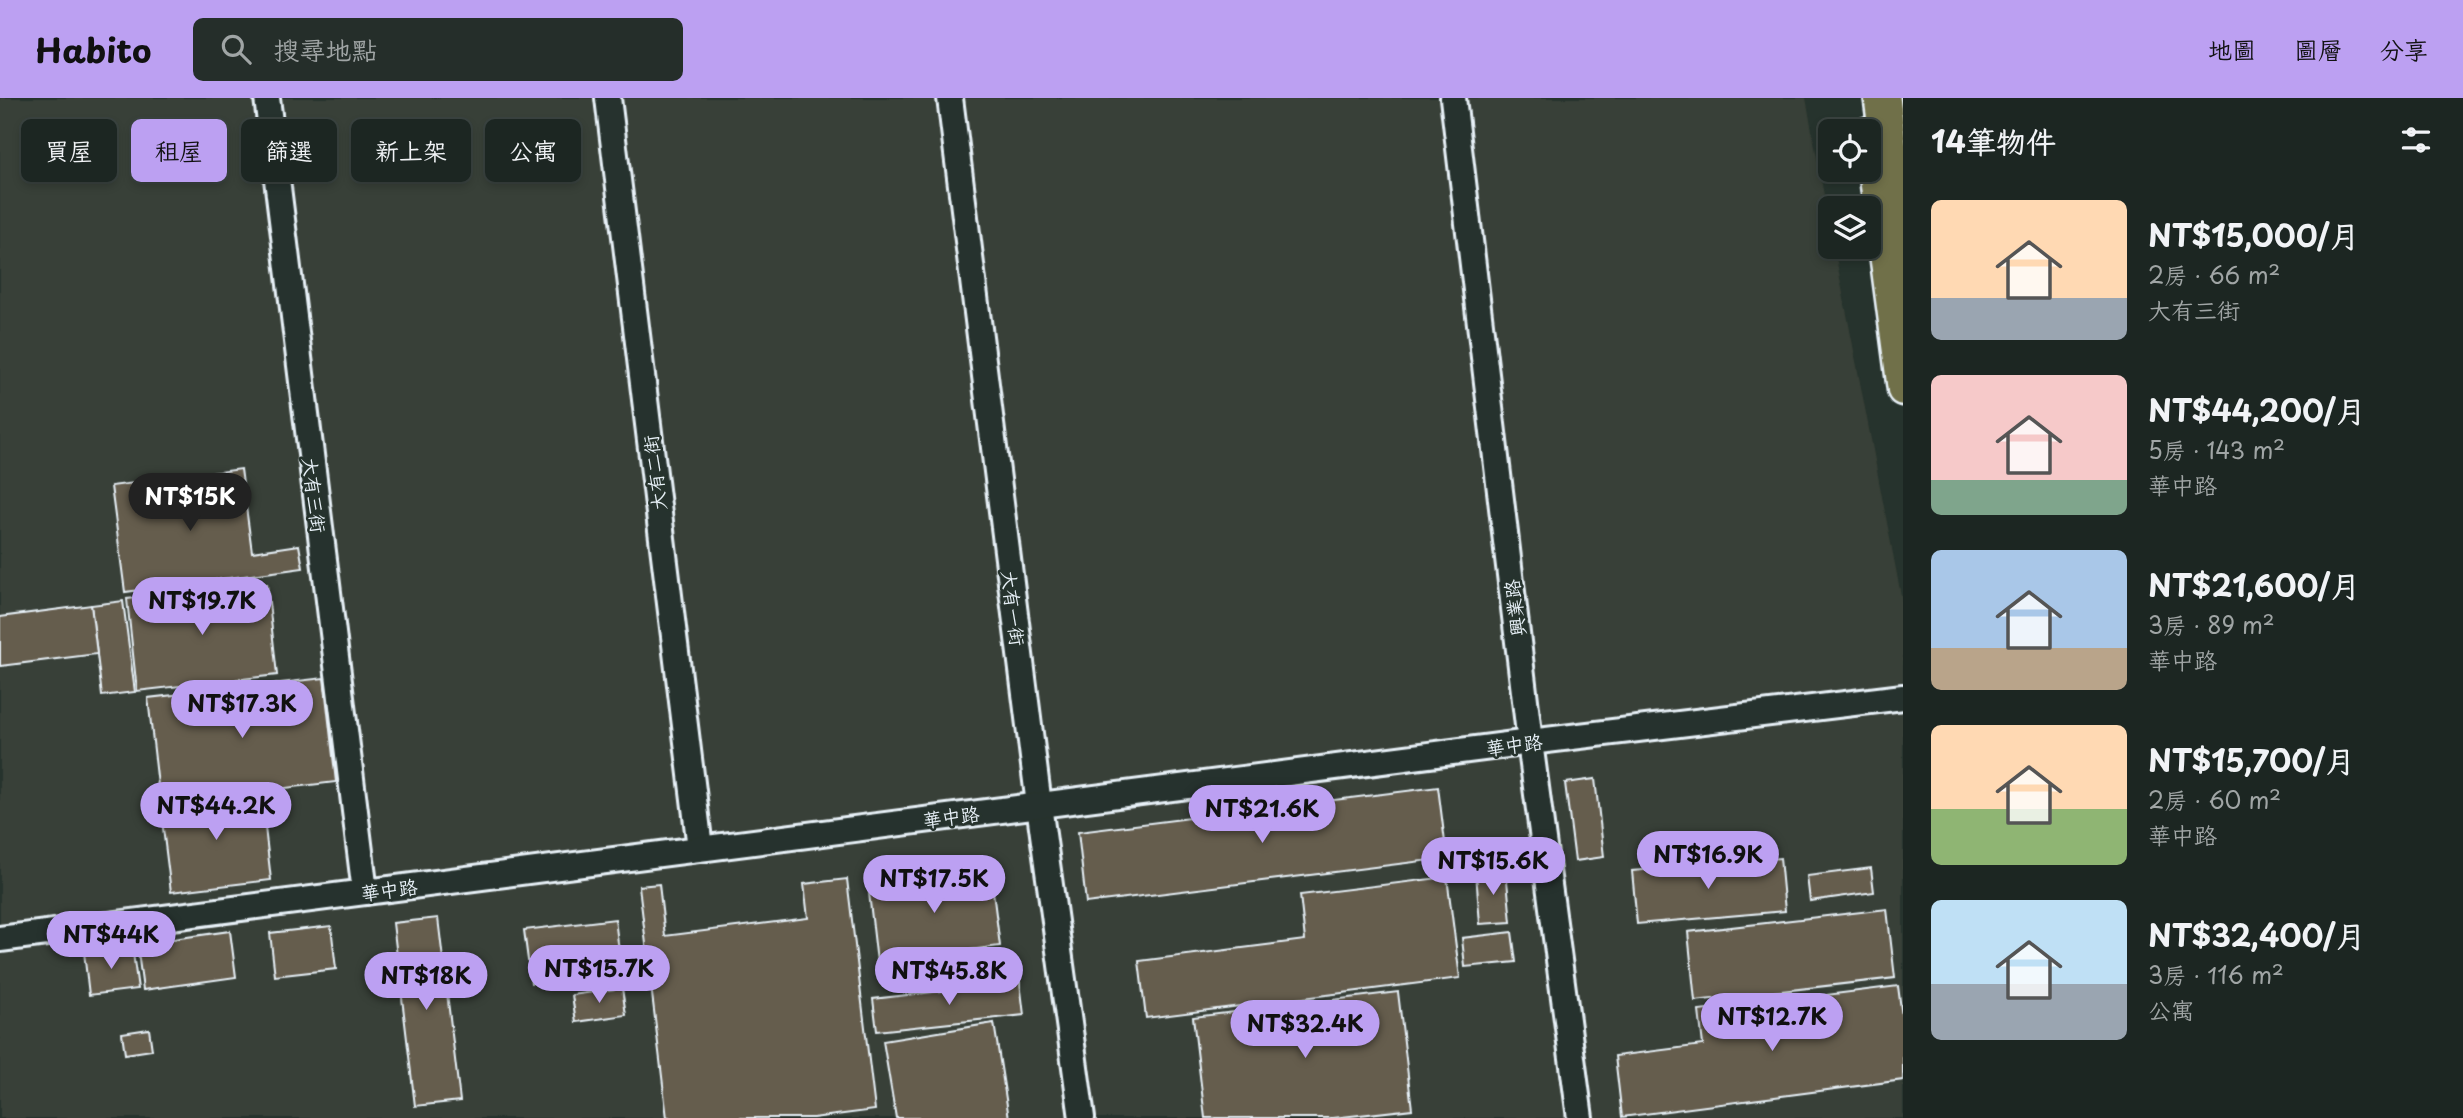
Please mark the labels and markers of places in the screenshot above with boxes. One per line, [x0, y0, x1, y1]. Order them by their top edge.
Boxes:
pin: NT$15K [133, 474, 247, 533]
pin: NT$19.7K [130, 578, 274, 637]
pin: NT$17.3K [170, 680, 314, 740]
pin: NT$44.2K [144, 782, 288, 842]
pin: NT$21.6K [1190, 786, 1334, 845]
pin: NT$16.9K [1636, 832, 1780, 891]
pin: NT$15.6K [1421, 838, 1565, 897]
pin: NT$17.5K [862, 856, 1006, 915]
pin: NT$44K [54, 912, 168, 971]
pin: NT$15.7K [527, 946, 671, 1005]
pin: NT$45.8K [877, 948, 1021, 1007]
pin: NT$18K [369, 953, 483, 1012]
pin: NT$12.7K [1700, 993, 1844, 1053]
pin: NT$32.4K [1233, 1000, 1377, 1060]

